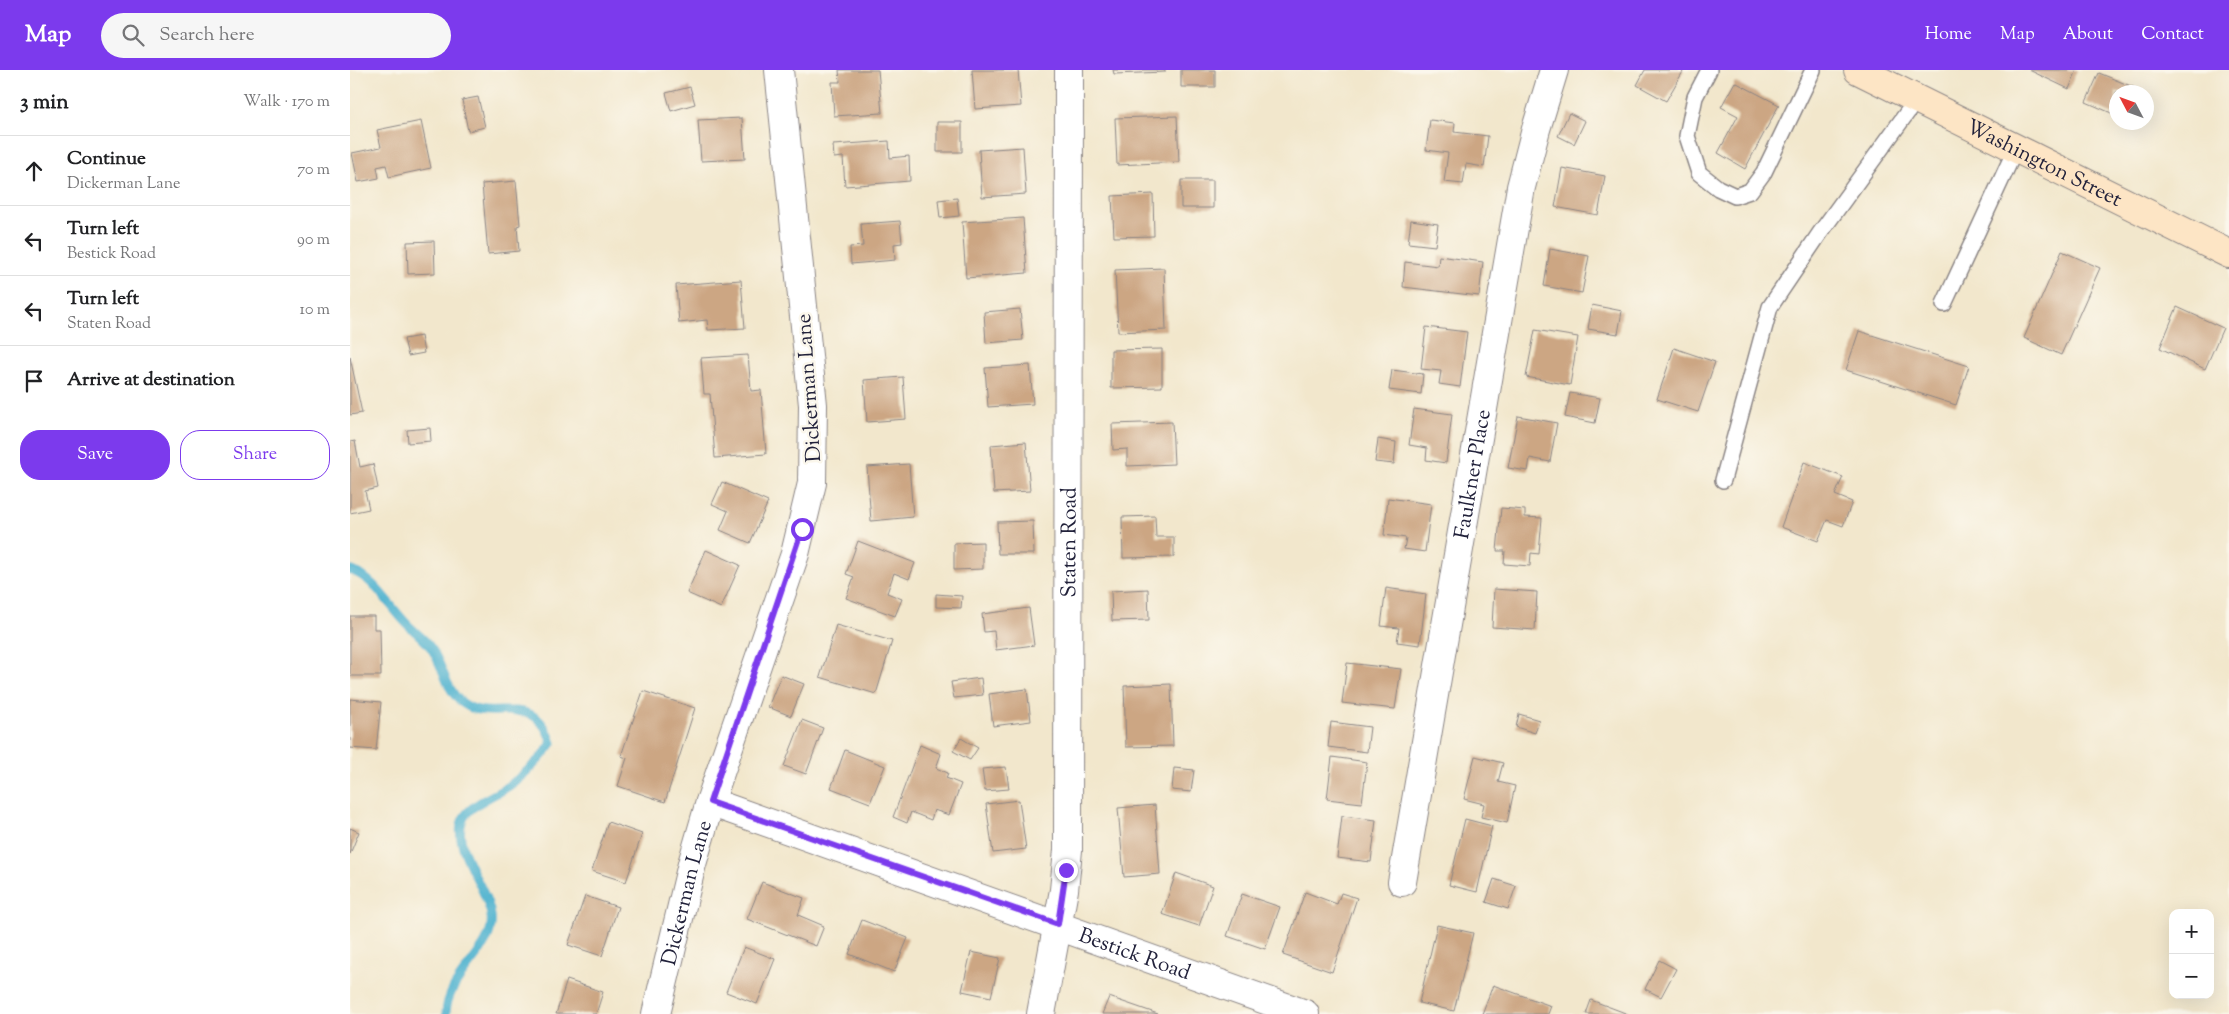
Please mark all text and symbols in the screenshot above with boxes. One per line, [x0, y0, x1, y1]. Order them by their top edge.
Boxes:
search box [101, 13, 451, 58]
text: Map [25, 18, 71, 52]
icon: search [119, 21, 147, 49]
text: Search here [159, 22, 255, 49]
text: Home [1925, 22, 1972, 48]
text: Map [2000, 22, 2035, 48]
text: About [2063, 22, 2113, 48]
text: Contact [2141, 22, 2204, 48]
north arrow [2109, 85, 2154, 130]
text: 3 min [20, 88, 69, 118]
text: Walk · 170 m [243, 91, 330, 114]
street label: Washington Street [1960, 113, 2127, 216]
text: Continue [67, 146, 146, 173]
icon: ahead [20, 157, 48, 185]
text: 70 m [297, 159, 330, 182]
text: Dickerman Lane [67, 173, 180, 196]
text: Turn left [67, 216, 139, 243]
icon: left [20, 227, 48, 255]
text: 90 m [297, 229, 330, 252]
text: Bestick Road [67, 243, 156, 266]
text: Turn left [67, 286, 139, 313]
icon: left [20, 297, 48, 325]
text: 10 m [300, 299, 330, 322]
text: Staten Road [67, 313, 151, 336]
street label: Dickerman Lane [790, 313, 830, 463]
icon: arrive [20, 367, 48, 395]
text: Arrive at destination [67, 367, 235, 394]
street label: Faulkner Place [1448, 407, 1500, 541]
button: Save [20, 430, 170, 480]
button: Share [180, 430, 330, 480]
street label: Staten Road [1055, 487, 1085, 598]
route start [791, 518, 814, 541]
street label: Dickerman Lane [655, 817, 721, 969]
route end [1055, 859, 1078, 882]
map controls [2169, 909, 2214, 999]
button: + [2169, 909, 2214, 954]
street label: Bestick Road [1074, 922, 1194, 989]
button: − [2169, 954, 2214, 999]

